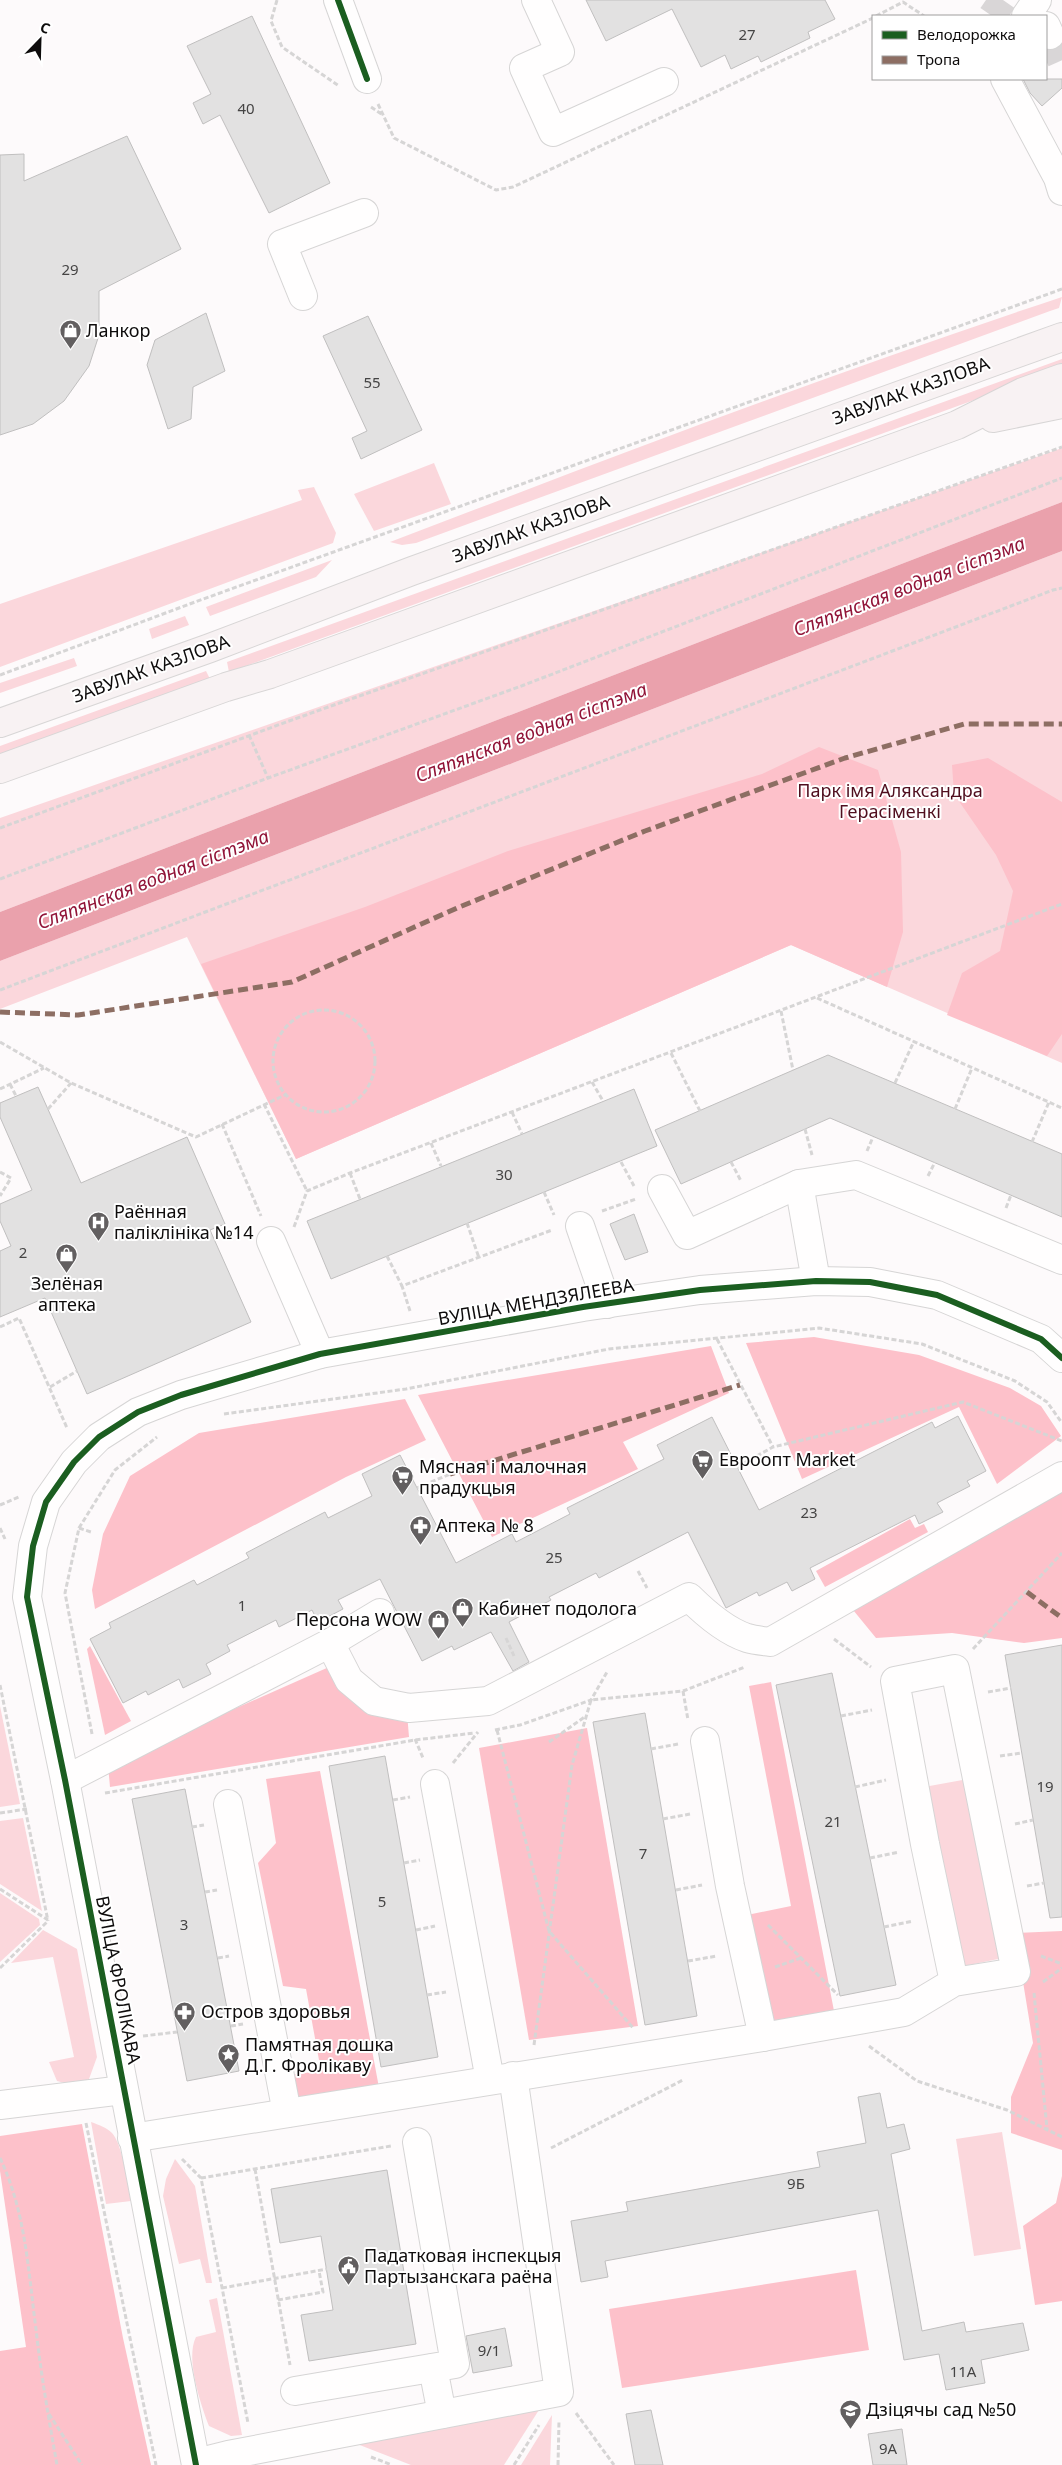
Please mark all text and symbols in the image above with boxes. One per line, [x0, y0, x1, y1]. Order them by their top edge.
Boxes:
north arrow [15, 15, 65, 65]
legend [872, 15, 1047, 80]
text: С [37, 17, 53, 38]
house number: 27 [738, 24, 756, 44]
text: Велодорожка [917, 24, 1016, 44]
text: Тропа [917, 49, 960, 69]
house number: 40 [237, 98, 255, 118]
house number: 29 [61, 259, 79, 279]
place label: Ланкор [86, 318, 151, 342]
shop icon: Ланкор [58, 319, 82, 350]
street label: ЗАВУЛАК КАЗЛОВА [829, 350, 993, 430]
house number: 55 [363, 372, 381, 392]
street label: ЗАВУЛАК КАЗЛОВА [449, 488, 613, 568]
water label: Сляпянская водная сістэма [789, 530, 1029, 642]
street label: ЗАВУЛАК КАЗЛОВА [69, 628, 233, 708]
water label: Сляпянская водная сістэма [411, 676, 651, 788]
park label: Парк імя Аляксандра Герасіменкі [797, 778, 983, 823]
water label: Сляпянская водная сістэма [33, 823, 273, 935]
house number: 30 [495, 1164, 513, 1184]
place label: Раённая паліклініка №14 [114, 1199, 253, 1244]
hospital icon: Раённая паліклініка №14 [86, 1210, 110, 1241]
house number: 2 [19, 1242, 27, 1262]
shop icon: Зелёная аптека [55, 1242, 79, 1273]
place label: Зелёная аптека [31, 1271, 103, 1316]
street label: ВУЛІЦА МЕНДЗЯЛЕЕВА [436, 1272, 636, 1330]
place label: Евроопт Market [719, 1447, 856, 1471]
supermarket icon: Евроопт Market [691, 1448, 715, 1479]
place label: Мясная і малочная прадукцыя [419, 1454, 587, 1499]
supermarket icon: Мясная і малочная прадукцыя [391, 1465, 415, 1496]
house number: 23 [800, 1502, 818, 1522]
place label: Аптека № 8 [436, 1513, 534, 1537]
pharmacy icon: Аптека № 8 [408, 1514, 432, 1545]
house number: 25 [545, 1547, 563, 1567]
house number: 1 [238, 1595, 246, 1615]
place label: Кабинет подолога [478, 1596, 637, 1620]
shop icon: Кабинет подолога [450, 1597, 474, 1628]
place label: Персона WOW [296, 1607, 422, 1631]
shop icon: Персона WOW [426, 1608, 450, 1639]
house number: 19 [1036, 1776, 1054, 1796]
house number: 21 [824, 1811, 842, 1831]
house number: 7 [639, 1843, 647, 1863]
house number: 5 [378, 1891, 386, 1911]
street label: ВУЛІЦА ФРОЛІКАВА [91, 1894, 147, 2067]
house number: 3 [180, 1914, 188, 1934]
place label: Остров здоровья [201, 1999, 350, 2023]
pharmacy icon: Остров здоровья [173, 2000, 197, 2031]
place label: Памятная дошка Д.Г. Фролікаву [245, 2032, 394, 2077]
place icon: Памятная дошка Д.Г. Фролікаву [217, 2043, 241, 2074]
house number: 9Б [787, 2173, 805, 2193]
place label: Падатковая інспекцыя Партызанскага раёна [364, 2243, 561, 2288]
public building icon: Падатковая інспекцыя Партызанскага раёна [336, 2254, 360, 2285]
house number: 9/1 [478, 2340, 500, 2360]
house number: 11А [950, 2361, 977, 2381]
place label: Дзіцячы сад №50 [866, 2397, 1016, 2421]
school or university icon: Дзіцячы сад №50 [838, 2398, 862, 2429]
house number: 9А [879, 2438, 898, 2458]

